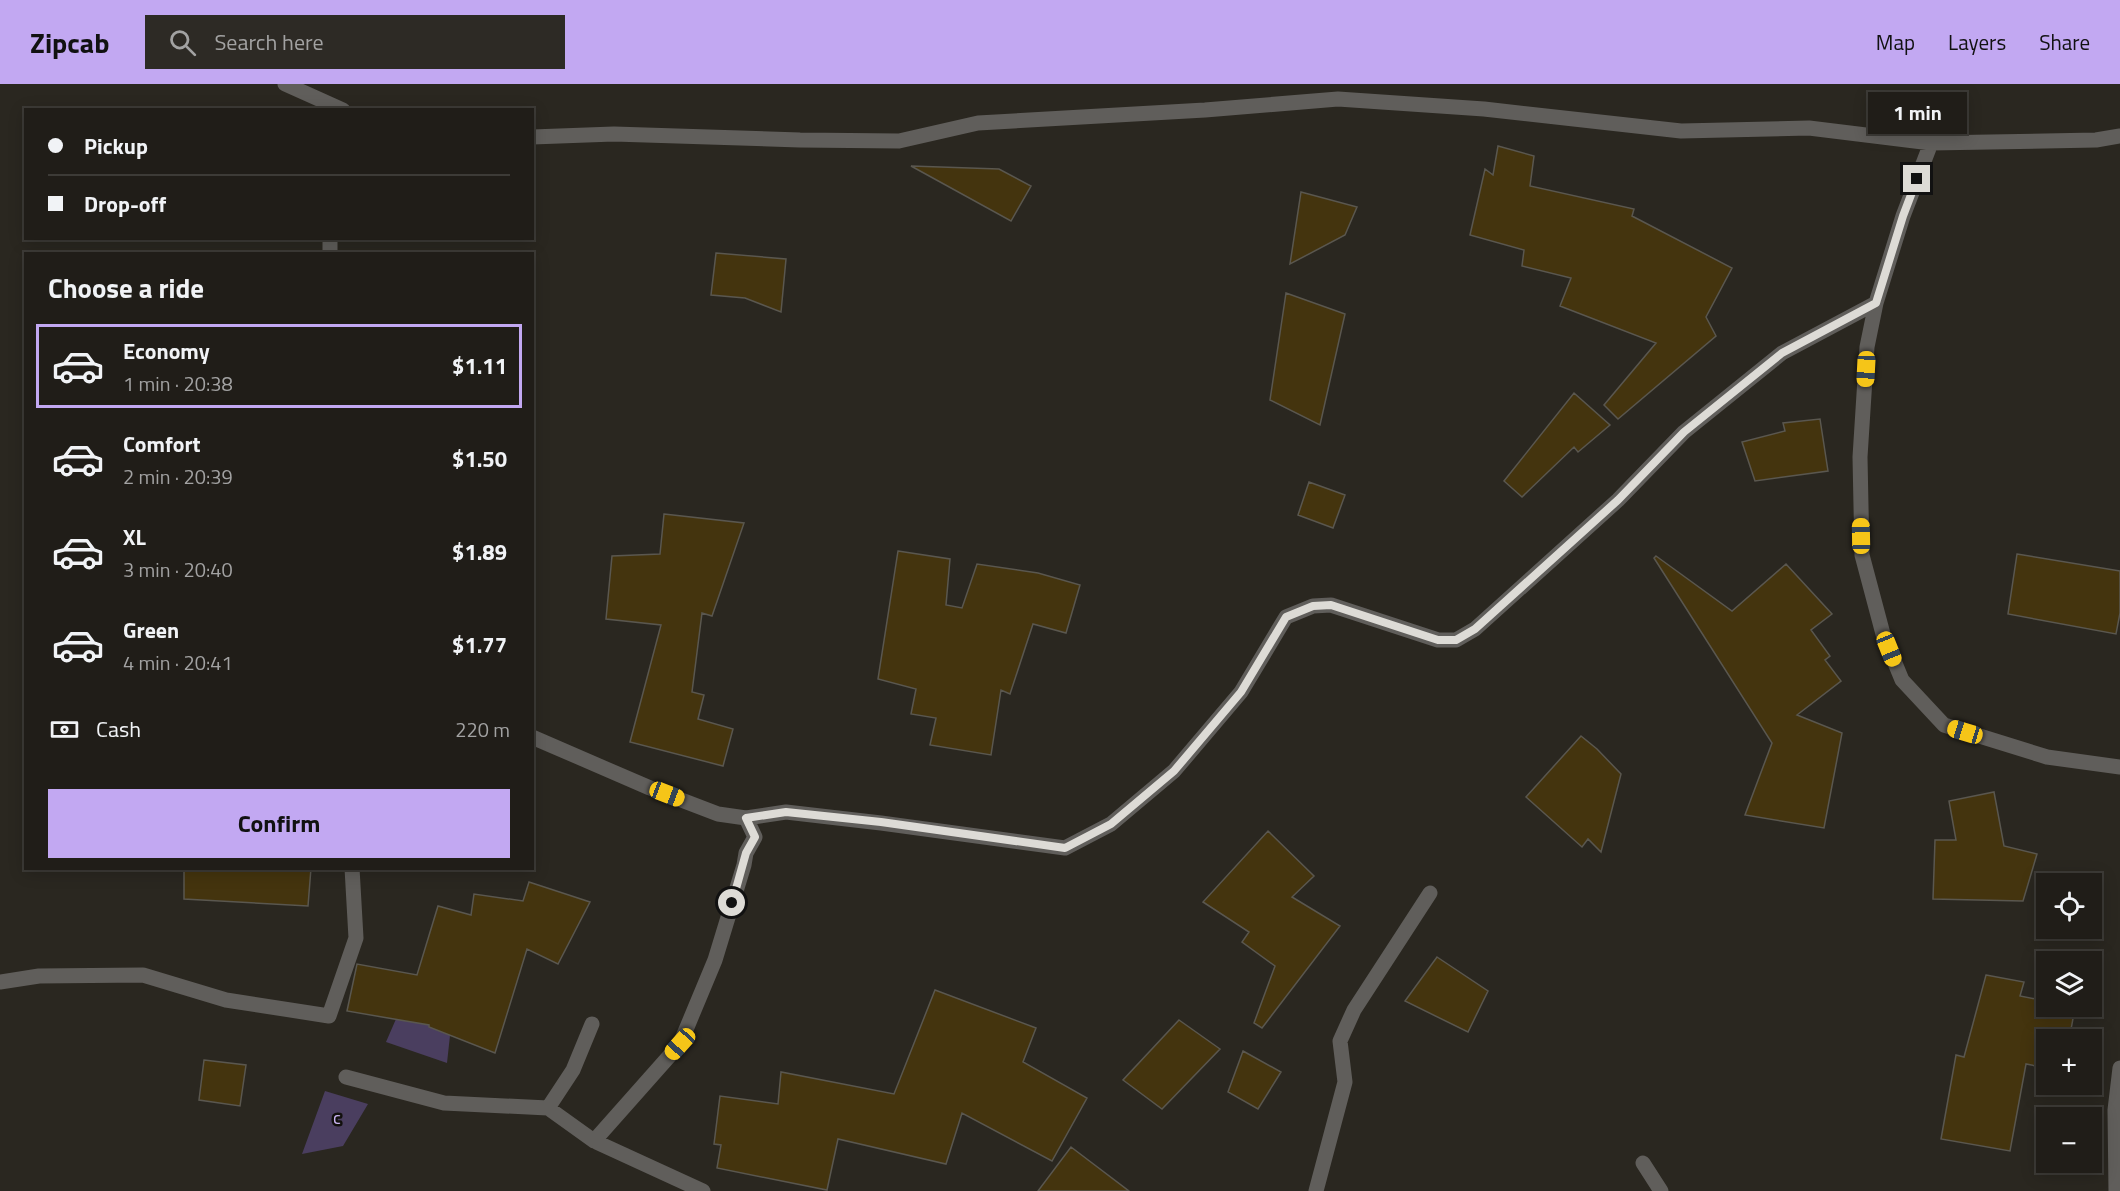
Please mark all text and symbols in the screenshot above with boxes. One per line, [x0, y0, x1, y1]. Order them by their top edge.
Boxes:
search box [145, 15, 565, 69]
text: Zipcab [30, 21, 109, 64]
text: Search here [214, 25, 324, 59]
icon: search [166, 26, 199, 59]
text: Map [1876, 26, 1915, 58]
text: Layers [1948, 26, 2006, 58]
text: Share [2039, 26, 2090, 58]
callout: 1 min [1868, 92, 1966, 134]
text: 1 min [1893, 97, 1942, 128]
text: Pickup [84, 129, 148, 163]
route end [1903, 165, 1930, 192]
text: Drop-off [84, 187, 166, 221]
text: Choose a ride [48, 267, 204, 308]
text: Economy [123, 334, 210, 368]
icon: car [51, 339, 105, 393]
text: $1.11 [452, 349, 507, 383]
car [1856, 351, 1876, 387]
text: 1 min · 20:38 [123, 368, 233, 399]
text: Comfort [123, 427, 201, 461]
icon: car [51, 432, 105, 486]
text: $1.50 [452, 442, 507, 476]
text: 2 min · 20:39 [123, 461, 233, 492]
car [1852, 518, 1870, 554]
text: XL [123, 520, 146, 554]
icon: car [51, 525, 105, 579]
text: $1.89 [452, 535, 507, 569]
text: 3 min · 20:40 [123, 554, 233, 585]
text: Green [123, 613, 179, 647]
icon: car [51, 618, 105, 672]
text: $1.77 [452, 628, 507, 662]
car [1874, 629, 1904, 669]
text: 4 min · 20:41 [123, 647, 233, 678]
text: Cash [96, 712, 141, 746]
icon: cash [48, 713, 81, 746]
text: 220 m [455, 714, 510, 745]
car [1945, 718, 1985, 746]
car [647, 779, 687, 809]
button: Confirm [48, 789, 510, 858]
map controls [2036, 873, 2102, 1173]
button: locate [2036, 873, 2102, 939]
route start [718, 889, 745, 916]
button: layers [2036, 951, 2102, 1017]
car [661, 1025, 699, 1063]
button: + [2036, 1029, 2102, 1095]
park label: c [333, 1104, 341, 1131]
button: − [2036, 1107, 2102, 1173]

